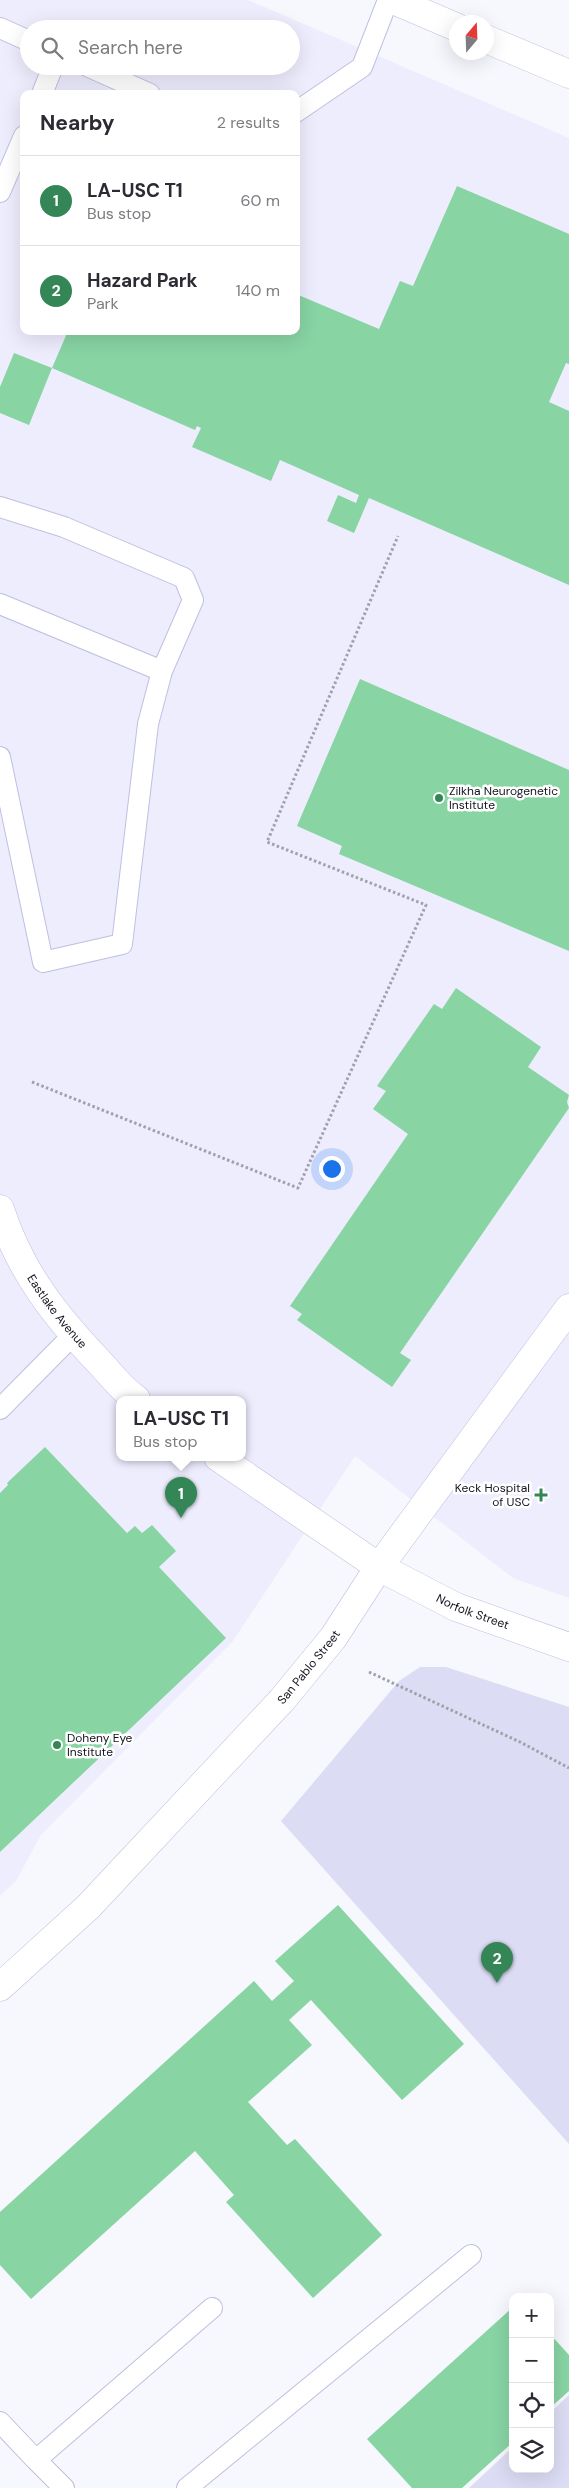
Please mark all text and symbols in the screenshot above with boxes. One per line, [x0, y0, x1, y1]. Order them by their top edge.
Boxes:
north arrow [449, 15, 494, 60]
search box [20, 20, 300, 75]
icon: search [38, 34, 66, 62]
text: Search here [78, 35, 183, 60]
text: Nearby [40, 109, 114, 137]
text: 2 results [217, 112, 280, 133]
text: LA-USC T1 [87, 178, 183, 203]
text: 1 [53, 190, 59, 211]
text: 60 m [240, 190, 280, 211]
text: Bus stop [87, 203, 151, 224]
text: Hazard Park [87, 268, 198, 293]
text: 2 [51, 280, 61, 301]
text: 140 m [236, 280, 280, 301]
text: Park [87, 293, 119, 314]
place label: Zilkha Neurogenetic Institute [449, 783, 558, 813]
marker: Zilkha Neurogenetic Institute [433, 792, 445, 804]
your location [319, 1156, 345, 1182]
street label: Eastlake Avenue [23, 1271, 91, 1352]
popup [116, 1396, 246, 1461]
text: LA-USC T1 [133, 1406, 229, 1431]
text: Bus stop [133, 1431, 198, 1452]
pin: 1 [165, 1477, 197, 1518]
place label: Keck Hospital of USC [455, 1480, 530, 1510]
marker: Keck Hospital of USC [534, 1488, 548, 1502]
street label: Norfolk Street [434, 1590, 511, 1633]
street label: San Pablo Street [274, 1627, 344, 1708]
place label: Doheny Eye Institute [67, 1730, 133, 1760]
marker: Doheny Eye Institute [51, 1739, 63, 1751]
pin: 2 [481, 1942, 513, 1983]
map controls [509, 2293, 554, 2473]
button: + [509, 2293, 554, 2338]
button: − [509, 2338, 554, 2383]
button: locate [509, 2383, 554, 2428]
button: layers [509, 2428, 554, 2473]

